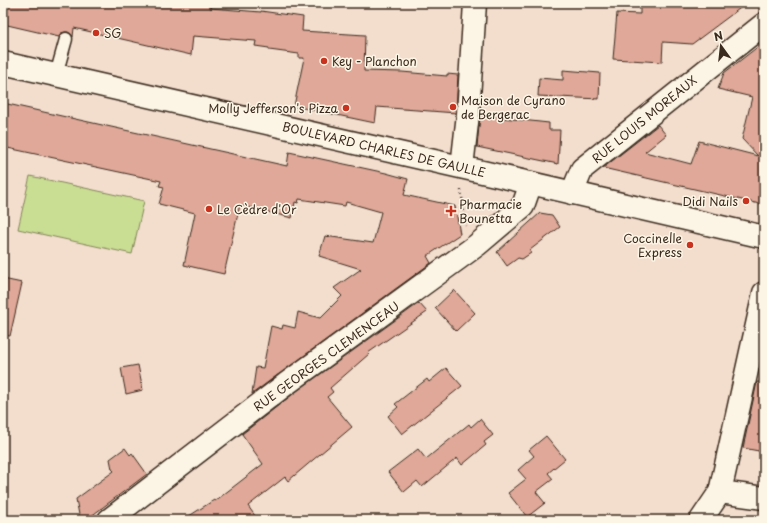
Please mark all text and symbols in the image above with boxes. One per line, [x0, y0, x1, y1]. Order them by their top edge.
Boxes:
place label: SG [104, 24, 121, 42]
north arrow [701, 26, 741, 66]
text: N [712, 26, 725, 45]
marker: SG [91, 28, 101, 38]
place label: Key - Planchon [332, 52, 417, 70]
marker: Key - Planchon [319, 56, 329, 66]
street label: RUE LOUIS MOREAUX [588, 71, 701, 167]
place label: Maison de Cyrano de Bergerac [461, 91, 566, 123]
place label: Molly Jefferson's Pizza [208, 99, 339, 117]
marker: Maison de Cyrano de Bergerac [448, 102, 458, 112]
marker: Molly Jefferson's Pizza [341, 103, 351, 113]
street label: BOULEVARD CHARLES DE GAULLE [281, 117, 488, 181]
place label: Didi Nails [683, 192, 739, 210]
place label: Pharmacie Bounetta [459, 195, 522, 227]
marker: Didi Nails [741, 196, 751, 206]
place label: Le Cèdre d'Or [217, 200, 297, 218]
marker: Le Cèdre d'Or [204, 204, 214, 214]
marker: Pharmacie Bounetta [446, 206, 456, 216]
place label: Coccinelle Express [623, 229, 682, 261]
marker: Coccinelle Express [685, 240, 695, 250]
street label: RUE GEORGES CLEMENCEAU [249, 297, 403, 415]

